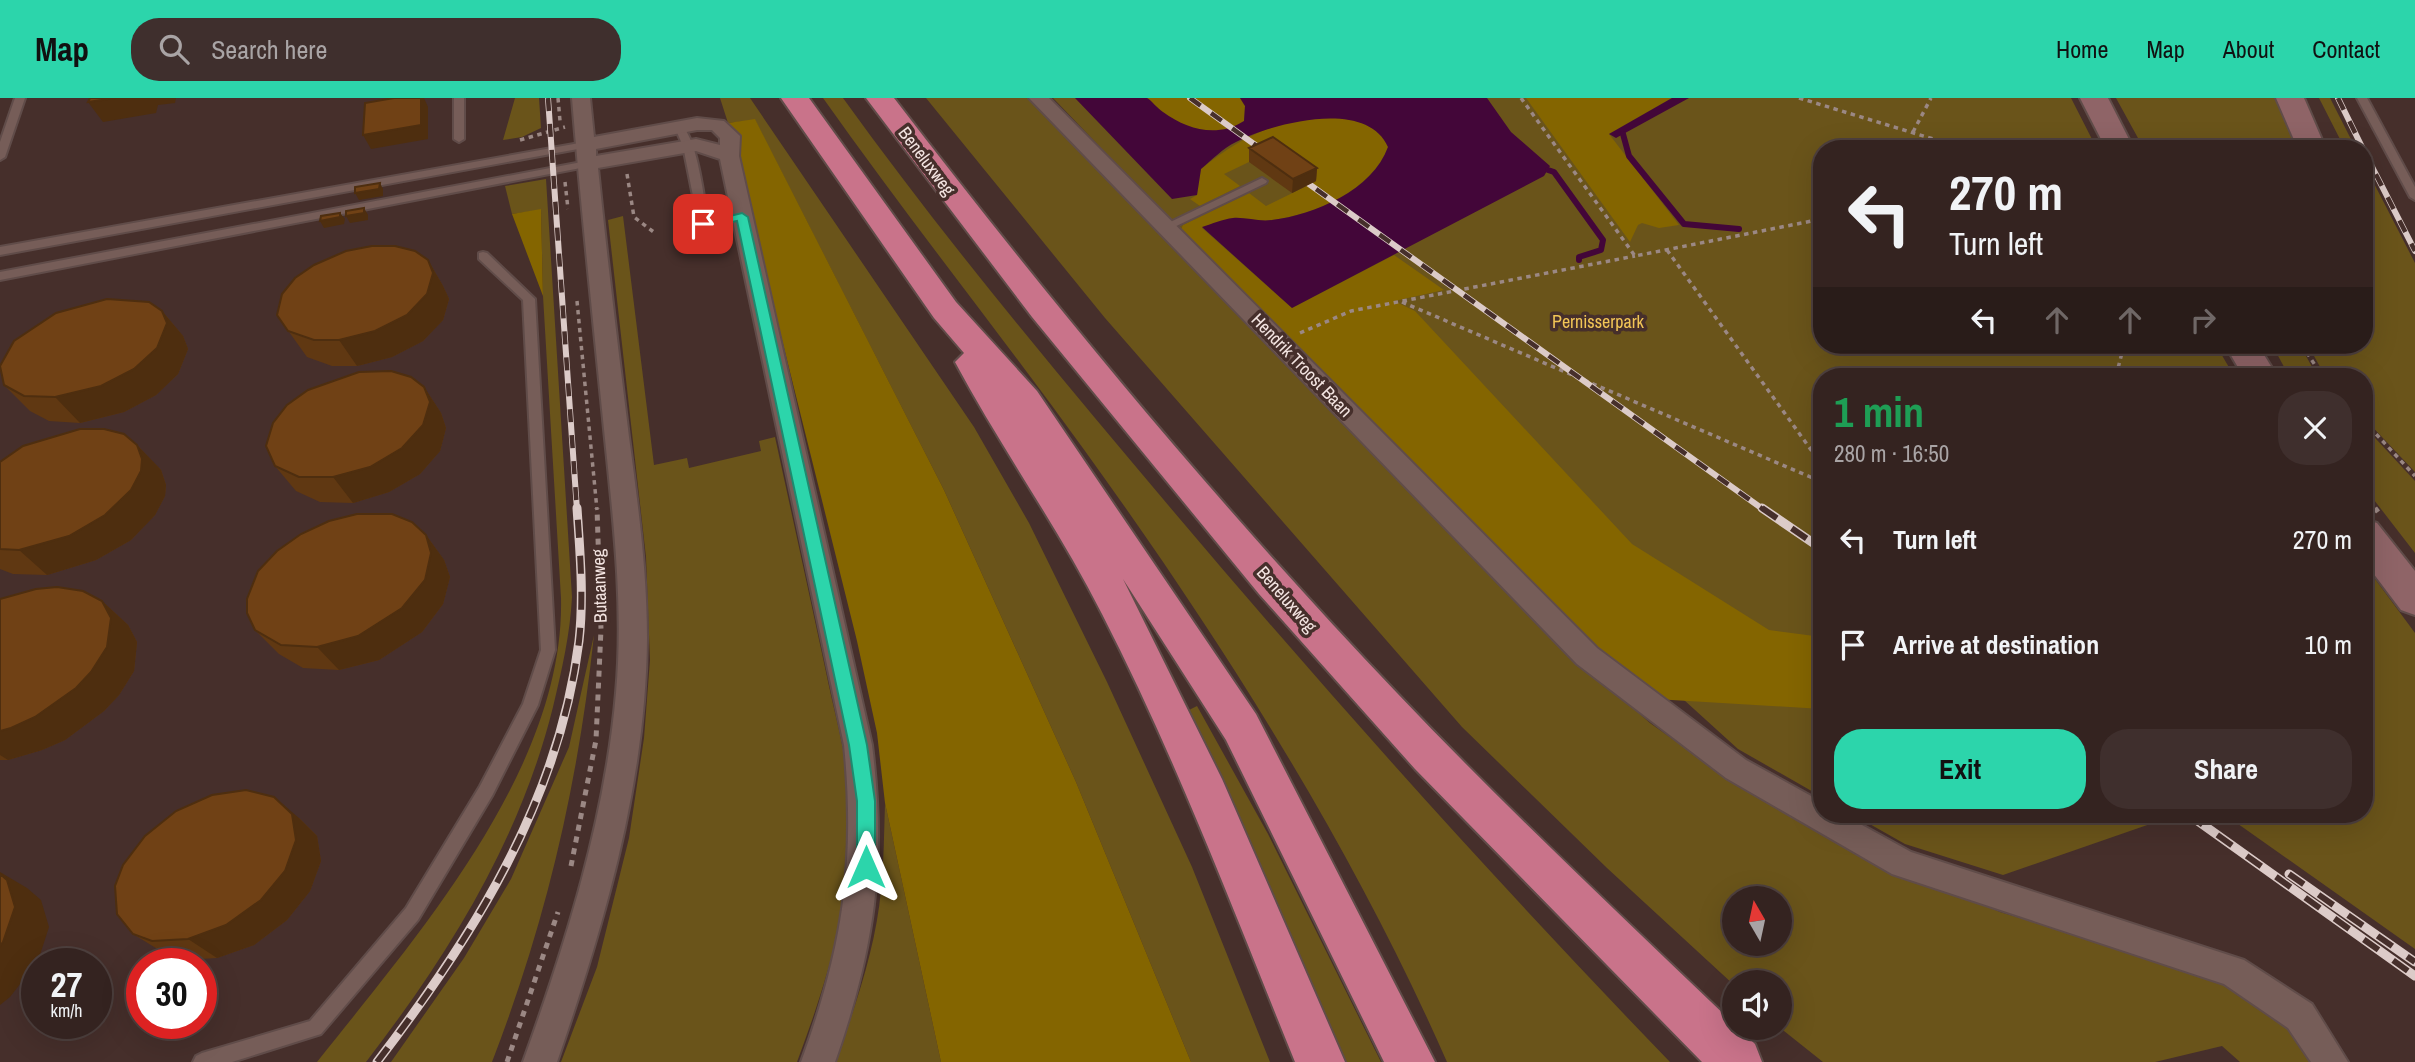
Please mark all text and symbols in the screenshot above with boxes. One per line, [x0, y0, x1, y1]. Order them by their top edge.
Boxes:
search box [131, 18, 621, 81]
text: Map [35, 27, 89, 71]
icon: search [155, 30, 193, 68]
text: Search here [211, 32, 327, 67]
text: Home [2056, 33, 2108, 65]
text: Map [2146, 33, 2185, 65]
text: About [2223, 33, 2274, 65]
text: Contact [2312, 33, 2380, 65]
street label: Beneluxweg [893, 121, 962, 201]
text: 270 m [1949, 159, 2063, 225]
icon: left [1834, 168, 1925, 259]
pin [673, 194, 733, 254]
icon: arrive [684, 205, 722, 243]
text: Turn left [1949, 222, 2043, 265]
icon: left [1965, 301, 2003, 339]
icon: ahead [2038, 301, 2076, 339]
icon: ahead [2111, 301, 2149, 339]
icon: right [2184, 301, 2222, 339]
street label: Hendrik Troost Baan [1246, 308, 1358, 422]
park label: Pernisserpark [1552, 309, 1645, 334]
text: 1 min [1834, 384, 1924, 440]
button: close [2278, 391, 2352, 465]
text: 280 m · 16:50 [1834, 438, 1949, 469]
icon: left [1834, 521, 1872, 559]
text: Turn left [1893, 522, 1977, 557]
text: 270 m [2293, 522, 2352, 557]
street label: Butaanweg [585, 548, 613, 623]
street label: Beneluxweg [1251, 560, 1323, 638]
icon: arrive [1834, 626, 1872, 664]
text: Arrive at destination [1893, 627, 2099, 662]
text: 10 m [2305, 627, 2352, 662]
button: Exit [1834, 729, 2086, 809]
button: Share [2100, 729, 2352, 809]
position arrow [829, 830, 903, 904]
north arrow [1722, 886, 1792, 956]
map controls [1722, 886, 1792, 1040]
speed limit sign: 30 [126, 948, 217, 1039]
text: 27 [51, 961, 82, 1008]
button: sound [1722, 970, 1792, 1040]
text: km/h [51, 998, 83, 1023]

